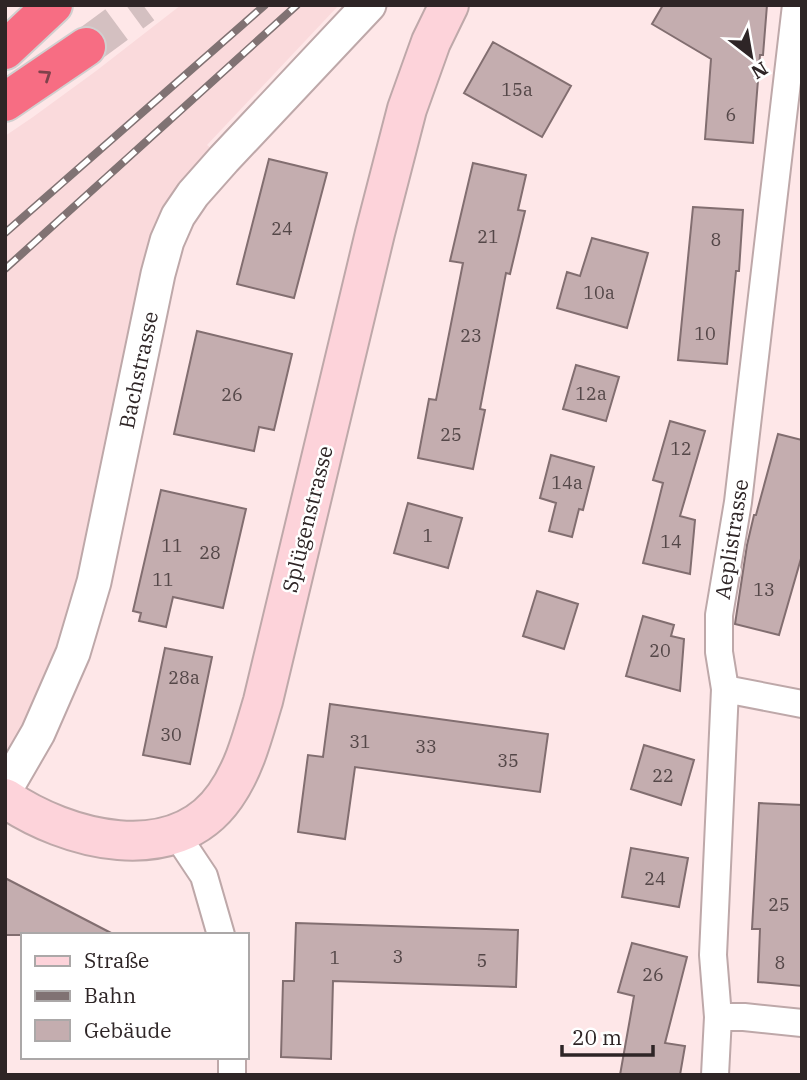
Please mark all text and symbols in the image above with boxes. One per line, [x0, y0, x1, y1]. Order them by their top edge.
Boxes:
north arrow [716, 21, 786, 91]
text: N [747, 56, 772, 85]
one-way arrow [38, 70, 51, 83]
house number: 15a [501, 78, 533, 101]
house number: 6 [726, 103, 736, 126]
house number: 24 [271, 217, 293, 240]
house number: 21 [477, 225, 499, 248]
house number: 8 [711, 228, 721, 251]
house number: 10a [583, 281, 615, 304]
street label: Bachstrasse [112, 309, 164, 431]
house number: 10 [694, 322, 716, 345]
house number: 23 [460, 324, 482, 347]
house number: 12a [575, 382, 607, 405]
house number: 26 [221, 383, 243, 406]
house number: 25 [440, 423, 462, 446]
house number: 12 [670, 437, 692, 460]
street label: Splügenstrasse [275, 443, 339, 595]
house number: 14a [551, 471, 583, 494]
street label: Aeplistrasse [708, 477, 754, 601]
house number: 1 [423, 524, 433, 547]
house number: 14 [660, 530, 682, 553]
house number: 11 [161, 534, 183, 557]
house number: 28 [199, 541, 221, 564]
house number: 11 [152, 568, 174, 591]
house number: 13 [753, 578, 775, 601]
house number: 20 [649, 639, 671, 662]
house number: 28a [168, 666, 200, 689]
house number: 30 [160, 723, 182, 746]
house number: 31 [349, 730, 371, 753]
house number: 33 [415, 735, 437, 758]
house number: 35 [497, 749, 519, 772]
house number: 22 [652, 764, 674, 787]
house number: 24 [644, 867, 666, 890]
house number: 25 [768, 893, 790, 916]
legend [21, 933, 248, 1059]
house number: 3 [393, 945, 403, 968]
text: Straße [84, 946, 149, 974]
house number: 1 [330, 946, 340, 969]
house number: 5 [477, 949, 487, 972]
house number: 8 [775, 951, 785, 974]
house number: 26 [642, 963, 664, 986]
text: Bahn [84, 981, 136, 1009]
scale bar [562, 1014, 653, 1058]
text: Gebäude [84, 1016, 172, 1044]
text: 20 m [572, 1023, 622, 1051]

